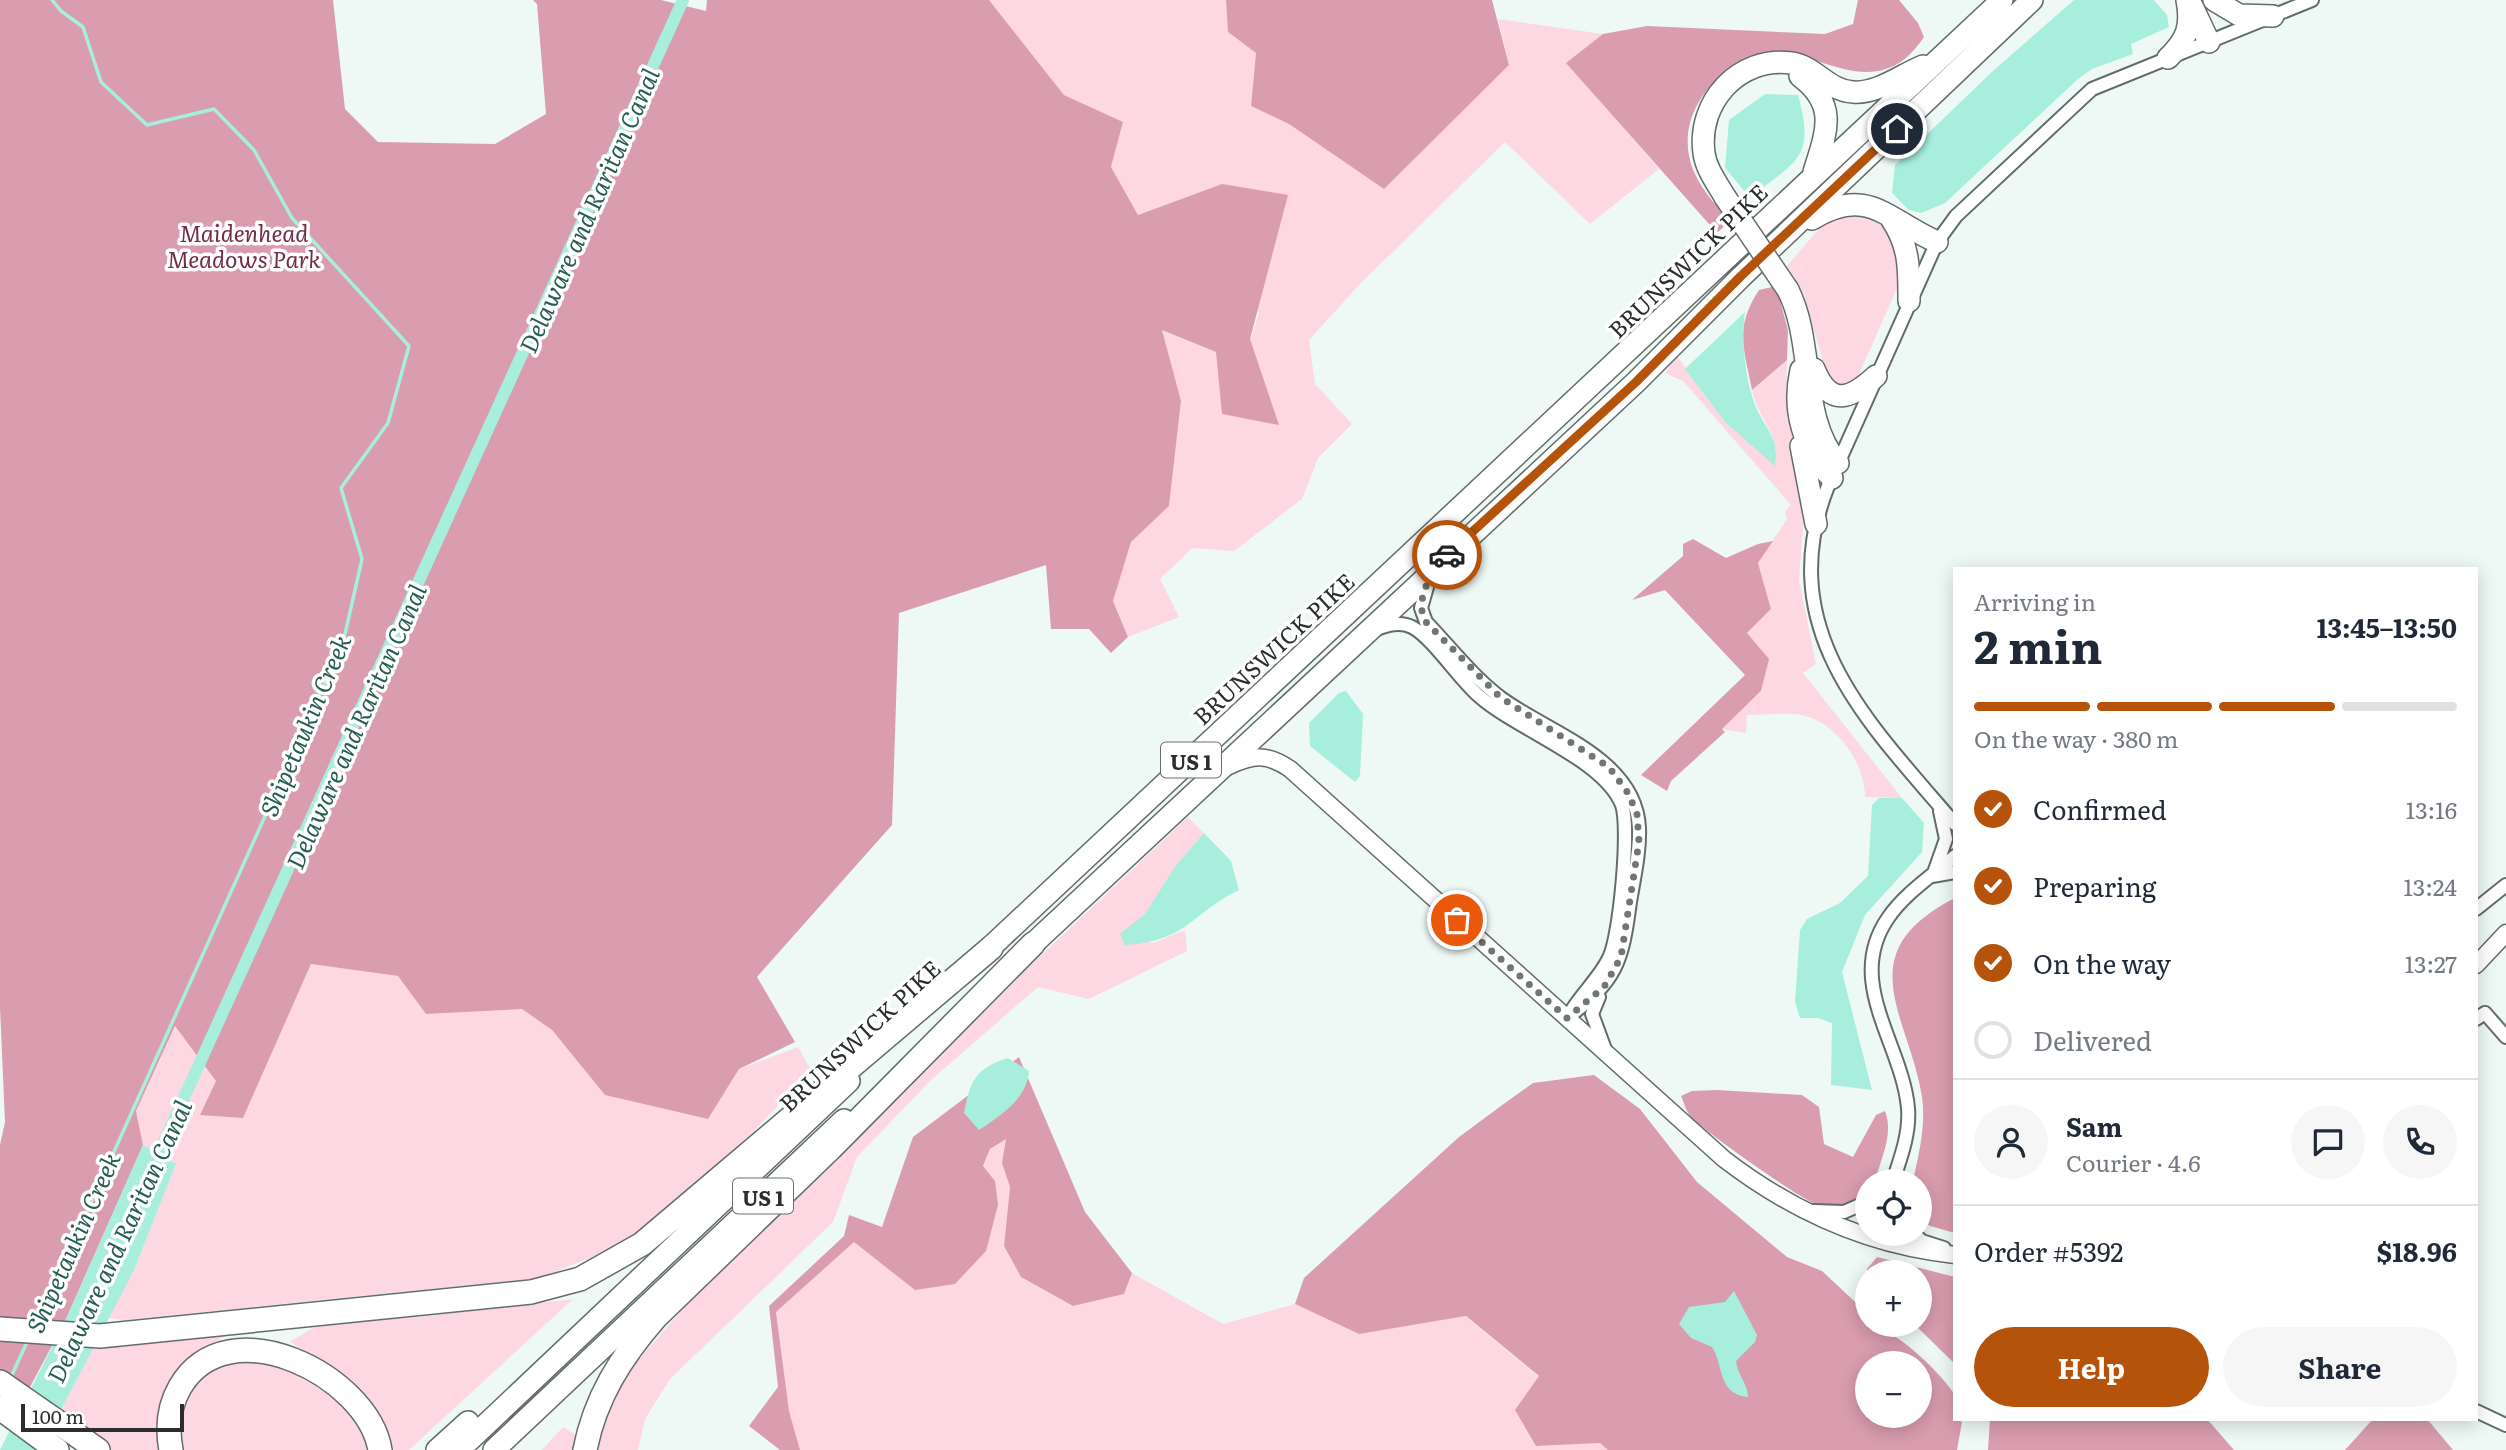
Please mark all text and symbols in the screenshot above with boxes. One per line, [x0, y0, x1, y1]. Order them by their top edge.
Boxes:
water label: Delaware and Raritan Canal [509, 62, 667, 358]
pin [1867, 99, 1927, 159]
icon: home [1878, 110, 1916, 148]
street label: BRUNSWICK PIKE [1600, 175, 1774, 345]
park label: Maidenhead Meadows Park [167, 215, 321, 275]
courier [1412, 520, 1482, 590]
icon: car [1428, 536, 1466, 574]
street label: BRUNSWICK PIKE [1185, 564, 1361, 732]
water label: Delaware and Raritan Canal [276, 578, 434, 874]
text: Arriving in [1974, 584, 2096, 618]
text: 13:45–13:50 [2317, 607, 2457, 646]
text: 2 min [1974, 610, 2103, 678]
water label: Shipetaukin Creek [250, 628, 358, 821]
text: On the way · 380 m [1974, 721, 2178, 755]
road number: US 1 [1161, 742, 1221, 778]
text: Confirmed [2033, 789, 2167, 828]
icon: check [1974, 790, 2012, 828]
text: 13:16 [2406, 792, 2457, 826]
text: Preparing [2033, 866, 2156, 905]
icon: check [1974, 867, 2012, 905]
text: 13:24 [2403, 869, 2457, 903]
pin [1427, 890, 1487, 950]
icon: bag [1438, 901, 1476, 939]
text: On the way [2033, 943, 2171, 982]
icon: check [1974, 944, 2012, 982]
text: 13:27 [2405, 946, 2457, 980]
street label: BRUNSWICK PIKE [771, 951, 947, 1119]
text: Delivered [2033, 1020, 2152, 1059]
water label: Delaware and Raritan Canal [37, 1094, 199, 1388]
button: person [1974, 1105, 2048, 1179]
button: chat [2291, 1105, 2365, 1179]
button: phone [2383, 1105, 2457, 1179]
text: Sam [2066, 1106, 2122, 1145]
water label: Shipetaukin Creek [17, 1145, 128, 1338]
text: Courier · 4.6 [2066, 1145, 2201, 1179]
map controls [1855, 1169, 1932, 1428]
button: locate [1855, 1169, 1932, 1246]
road number: US 1 [733, 1178, 793, 1214]
text: Order #5392 [1974, 1231, 2123, 1270]
text: $18.96 [2377, 1231, 2457, 1270]
button: + [1855, 1260, 1932, 1337]
button: Help [1974, 1327, 2209, 1407]
button: Share [2223, 1327, 2457, 1407]
button: − [1855, 1351, 1932, 1428]
scale bar [21, 1401, 184, 1433]
text: 100 m [32, 1402, 84, 1430]

